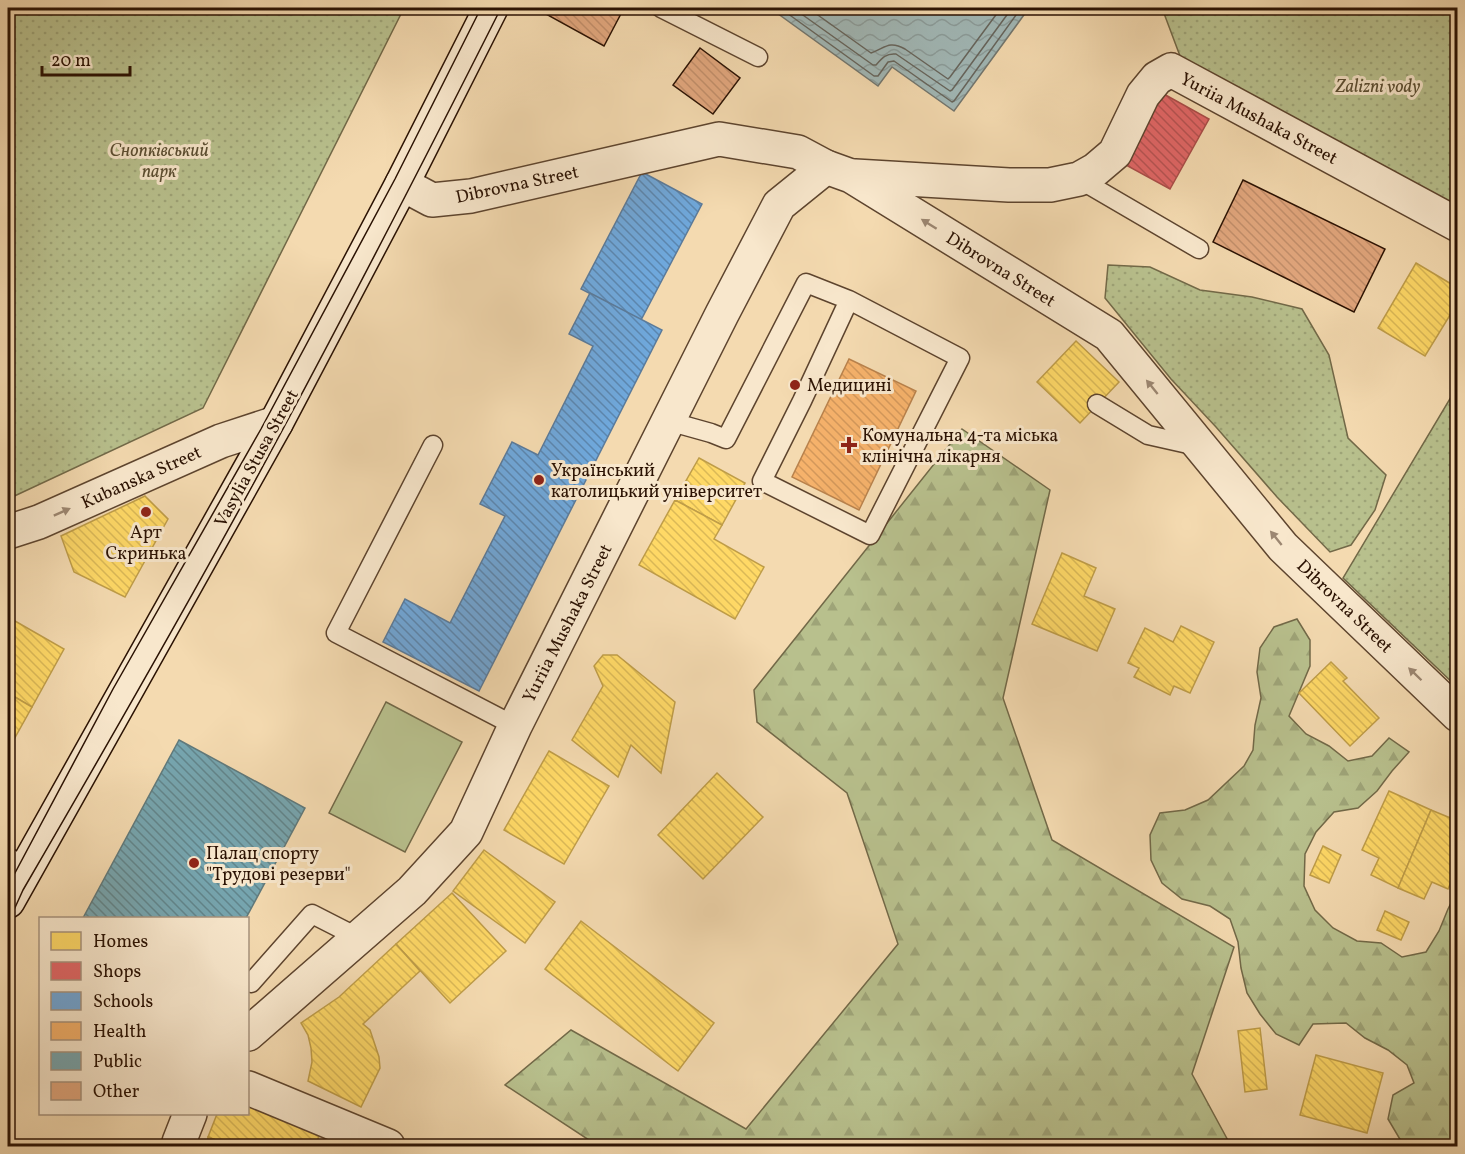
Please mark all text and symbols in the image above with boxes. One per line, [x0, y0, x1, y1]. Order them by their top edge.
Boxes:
scale bar [42, 39, 130, 77]
text: 20 m [51, 49, 91, 74]
street label: Yuriia Mushaka Street [1175, 67, 1341, 171]
park label: Zalizni vody [1335, 75, 1420, 100]
park label: Снопківський парк [109, 139, 209, 185]
street label: Dibrovna Street [453, 160, 581, 211]
one-way arrow [921, 219, 937, 230]
street label: Dibrovna Street [940, 226, 1060, 314]
place label: Медицині [807, 374, 892, 399]
marker: Медицині [788, 378, 802, 392]
one-way arrow [1146, 380, 1159, 395]
street label: Vasylia Stusa Street [209, 385, 306, 532]
place label: Комунальна 4-та міська клінічна лікарня [862, 424, 1058, 470]
marker: Комунальна 4-та міська клінічна лікарня [840, 436, 858, 454]
street label: Kubanska Street [78, 441, 206, 516]
place label: Український католицький університет [551, 459, 762, 505]
marker: Український католицький університет [532, 473, 546, 487]
marker: Арт Скринька [139, 505, 153, 519]
one-way arrow [54, 507, 71, 516]
place label: Арт Скринька [106, 521, 186, 567]
one-way arrow [1270, 531, 1283, 546]
street label: Yuriia Mushaka Street [517, 540, 619, 707]
street label: Dibrovna Street [1290, 555, 1398, 660]
one-way arrow [1408, 667, 1423, 681]
place label: Палац спорту "Трудові резерви" [206, 842, 351, 888]
marker: Палац спорту "Трудові резерви" [187, 856, 201, 870]
legend [39, 917, 249, 1115]
text: Homes [93, 930, 148, 955]
text: Shops [93, 960, 141, 985]
text: Schools [93, 990, 153, 1015]
text: Health [93, 1020, 147, 1045]
text: Public [93, 1050, 142, 1075]
text: Other [93, 1080, 140, 1105]

